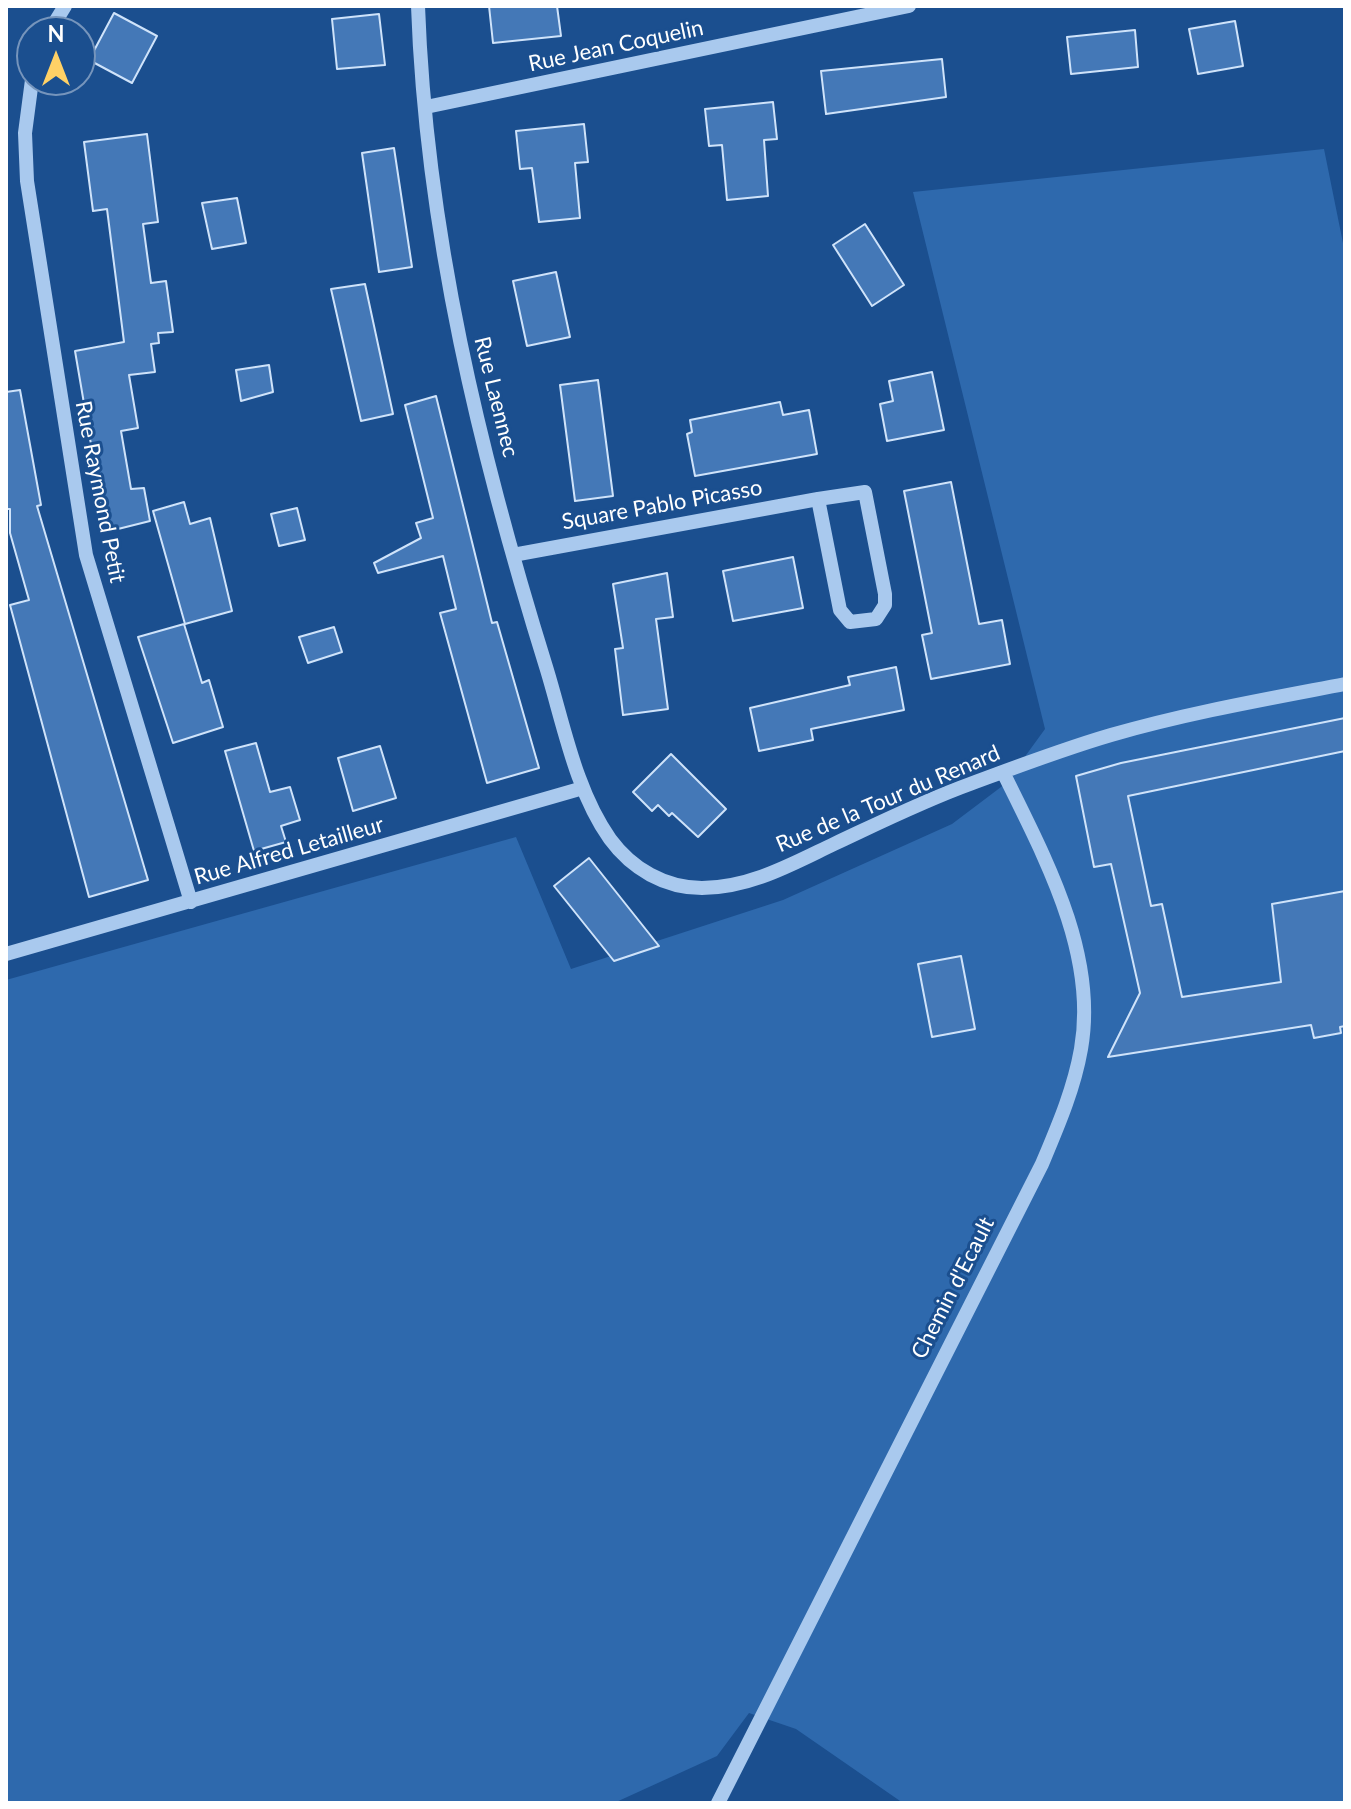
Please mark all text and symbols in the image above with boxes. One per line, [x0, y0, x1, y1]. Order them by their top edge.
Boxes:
street label: Rue Jean Coquelin [526, 15, 706, 77]
north arrow [16, 16, 96, 96]
text: N [48, 20, 64, 47]
street label: Rue Laennec [468, 334, 524, 460]
street label: Rue Raymond Petit [69, 399, 131, 585]
street label: Square Pablo Picasso [560, 474, 764, 536]
street label: Rue de la Tour du Renard [772, 740, 1004, 858]
street label: Rue Alfred Letailleur [191, 811, 387, 891]
street label: Chemin d'Ecault [906, 1213, 1000, 1363]

